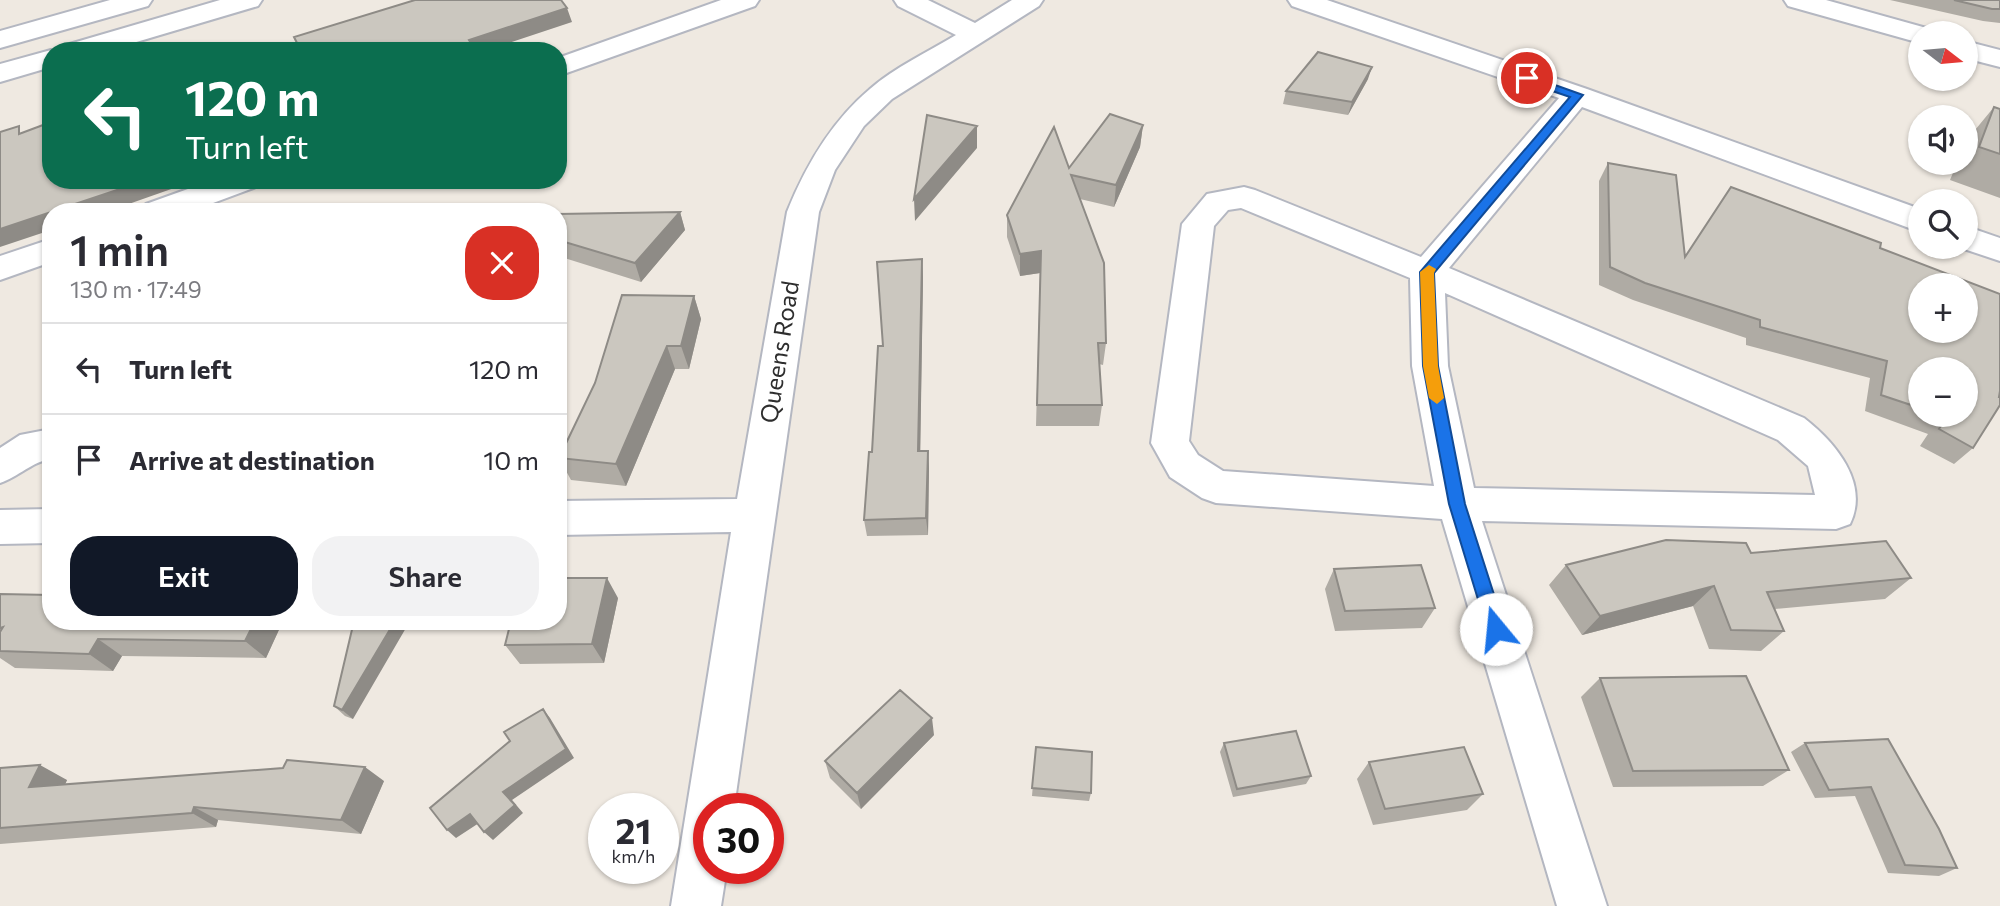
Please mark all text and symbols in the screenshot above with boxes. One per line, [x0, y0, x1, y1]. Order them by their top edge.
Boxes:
north arrow [1908, 21, 1978, 91]
map controls [1908, 21, 1978, 427]
pin [1497, 48, 1557, 108]
icon: arrive [1508, 59, 1546, 97]
text: 120 m [185, 66, 319, 126]
icon: left [70, 70, 161, 161]
button: sound [1908, 105, 1978, 175]
text: Turn left [185, 126, 309, 166]
button: search [1908, 189, 1978, 259]
text: 1 min [70, 223, 169, 275]
button: close [465, 226, 539, 300]
button: + [1908, 273, 1978, 343]
text: 130 m · 17:49 [70, 275, 202, 303]
street label: Queens Road [753, 279, 804, 425]
icon: left [70, 350, 108, 388]
text: Turn left [129, 353, 232, 384]
text: 120 m [469, 353, 539, 384]
button: − [1908, 357, 1978, 427]
icon: arrive [70, 441, 108, 479]
text: Arrive at destination [129, 444, 375, 475]
text: 10 m [483, 444, 539, 475]
button: Exit [70, 536, 298, 616]
button: Share [312, 536, 539, 616]
position arrow [1459, 592, 1533, 666]
speed limit sign: 30 [693, 793, 784, 884]
text: 21 [616, 808, 651, 851]
text: km/h [612, 845, 655, 867]

